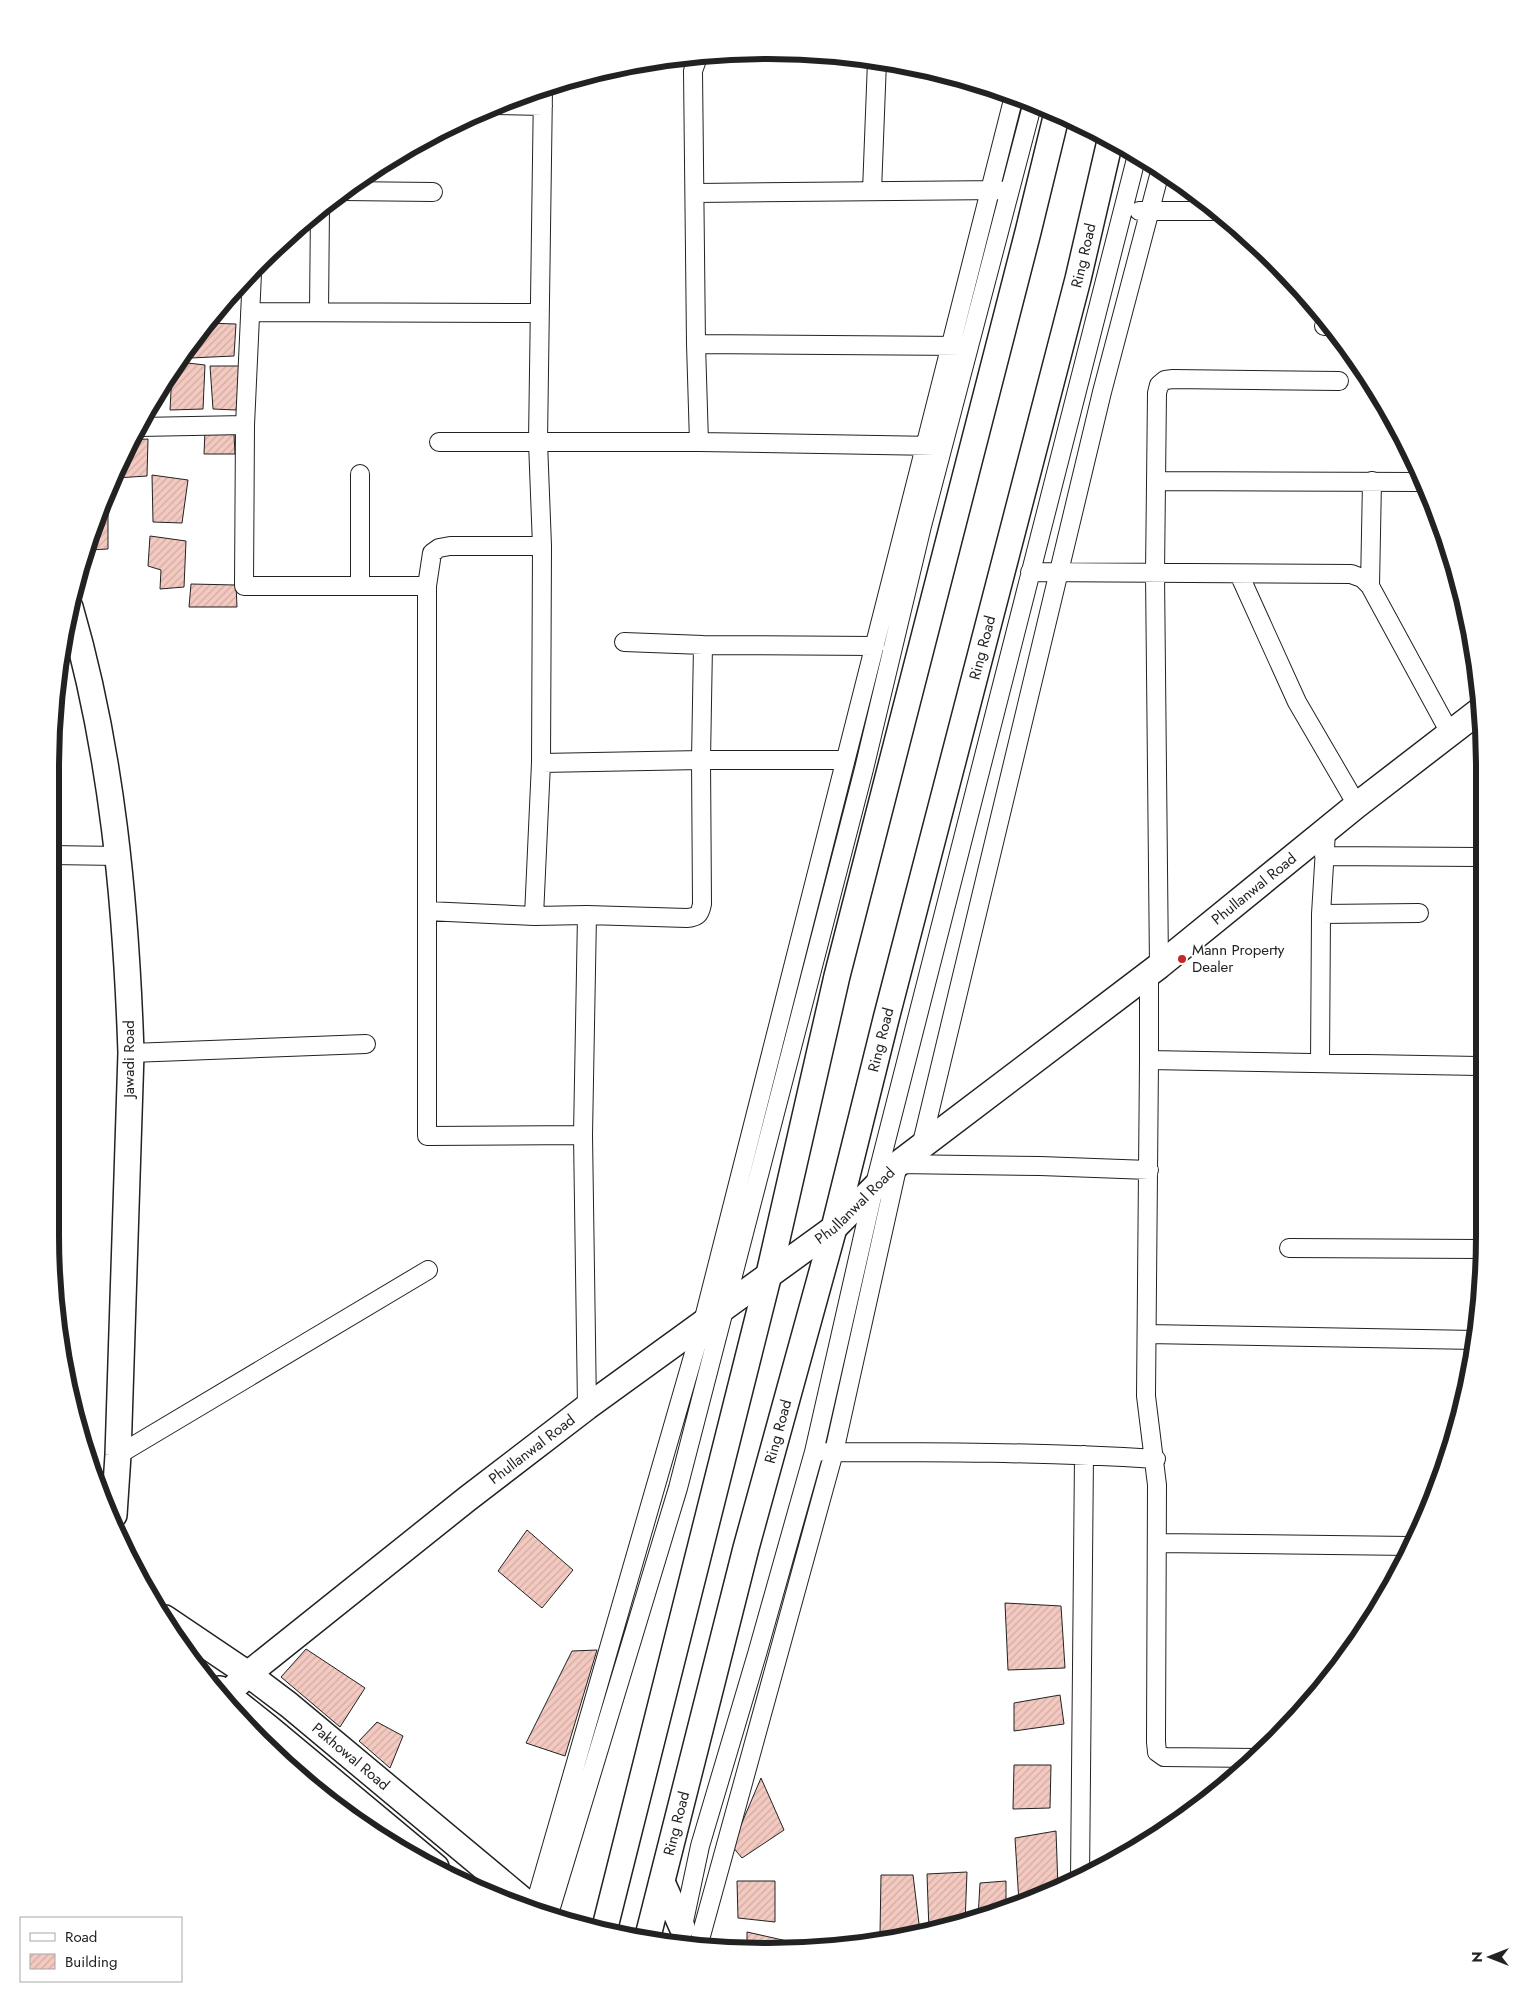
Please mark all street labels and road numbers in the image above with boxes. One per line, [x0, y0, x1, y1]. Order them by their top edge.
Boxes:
street label: Ring Road [1065, 221, 1102, 290]
street label: Ring Road [963, 613, 1001, 682]
street label: Phullanwal Road [1207, 848, 1301, 930]
street label: Ring Road [862, 1005, 900, 1074]
street label: Jawadi Road [118, 1020, 140, 1100]
street label: Phullanwal Road [810, 1162, 900, 1249]
street label: Ring Road [759, 1397, 797, 1466]
street label: Phullanwal Road [484, 1409, 580, 1490]
street label: Pakhowal Road [307, 1718, 394, 1795]
street label: Ring Road [658, 1789, 695, 1858]

